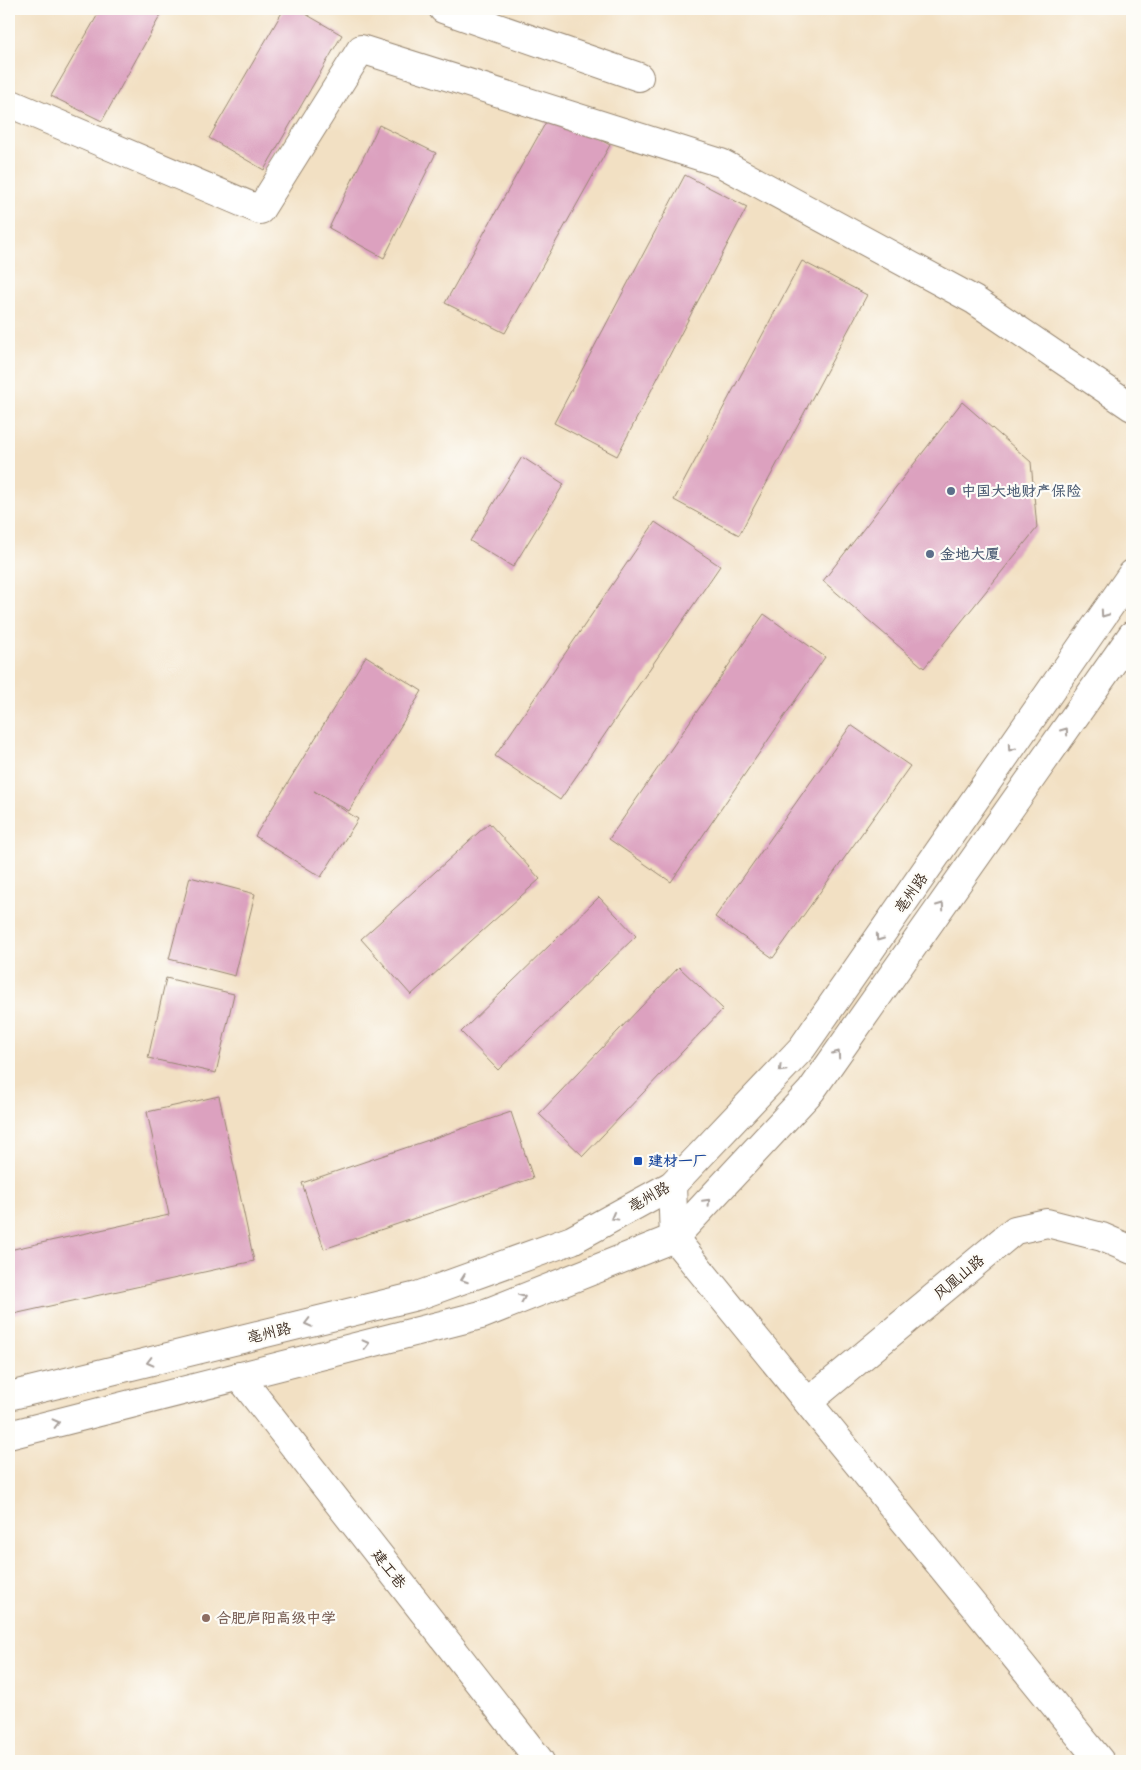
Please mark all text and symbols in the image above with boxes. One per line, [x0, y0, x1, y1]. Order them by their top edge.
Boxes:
place label: 中国大地财产保险 [961, 482, 1081, 500]
marker: 中国大地财产保险 [945, 485, 957, 497]
place label: 金地大厦 [940, 545, 1000, 563]
marker: 金地大厦 [924, 548, 936, 560]
one-way arrow [1101, 608, 1110, 618]
one-way arrow [1059, 727, 1068, 736]
one-way arrow [1008, 742, 1017, 751]
street label: 亳州路 [891, 869, 931, 917]
one-way arrow [935, 903, 944, 912]
one-way arrow [876, 933, 885, 942]
one-way arrow [831, 1050, 840, 1059]
one-way arrow [779, 1063, 788, 1072]
place label: 建材一厂 [648, 1152, 708, 1170]
marker: 建材一厂 [632, 1155, 644, 1167]
street label: 亳州路 [625, 1178, 673, 1216]
one-way arrow [701, 1199, 710, 1208]
one-way arrow [610, 1211, 619, 1221]
street label: 风凰山路 [930, 1251, 988, 1303]
one-way arrow [461, 1273, 469, 1283]
one-way arrow [517, 1294, 526, 1304]
one-way arrow [304, 1317, 313, 1328]
street label: 亳州路 [245, 1319, 293, 1347]
one-way arrow [362, 1339, 371, 1350]
one-way arrow [146, 1356, 155, 1367]
one-way arrow [52, 1418, 60, 1429]
street label: 建工巷 [368, 1546, 410, 1592]
place label: 合肥庐阳高级中学 [216, 1609, 336, 1627]
marker: 合肥庐阳高级中学 [200, 1612, 212, 1624]

